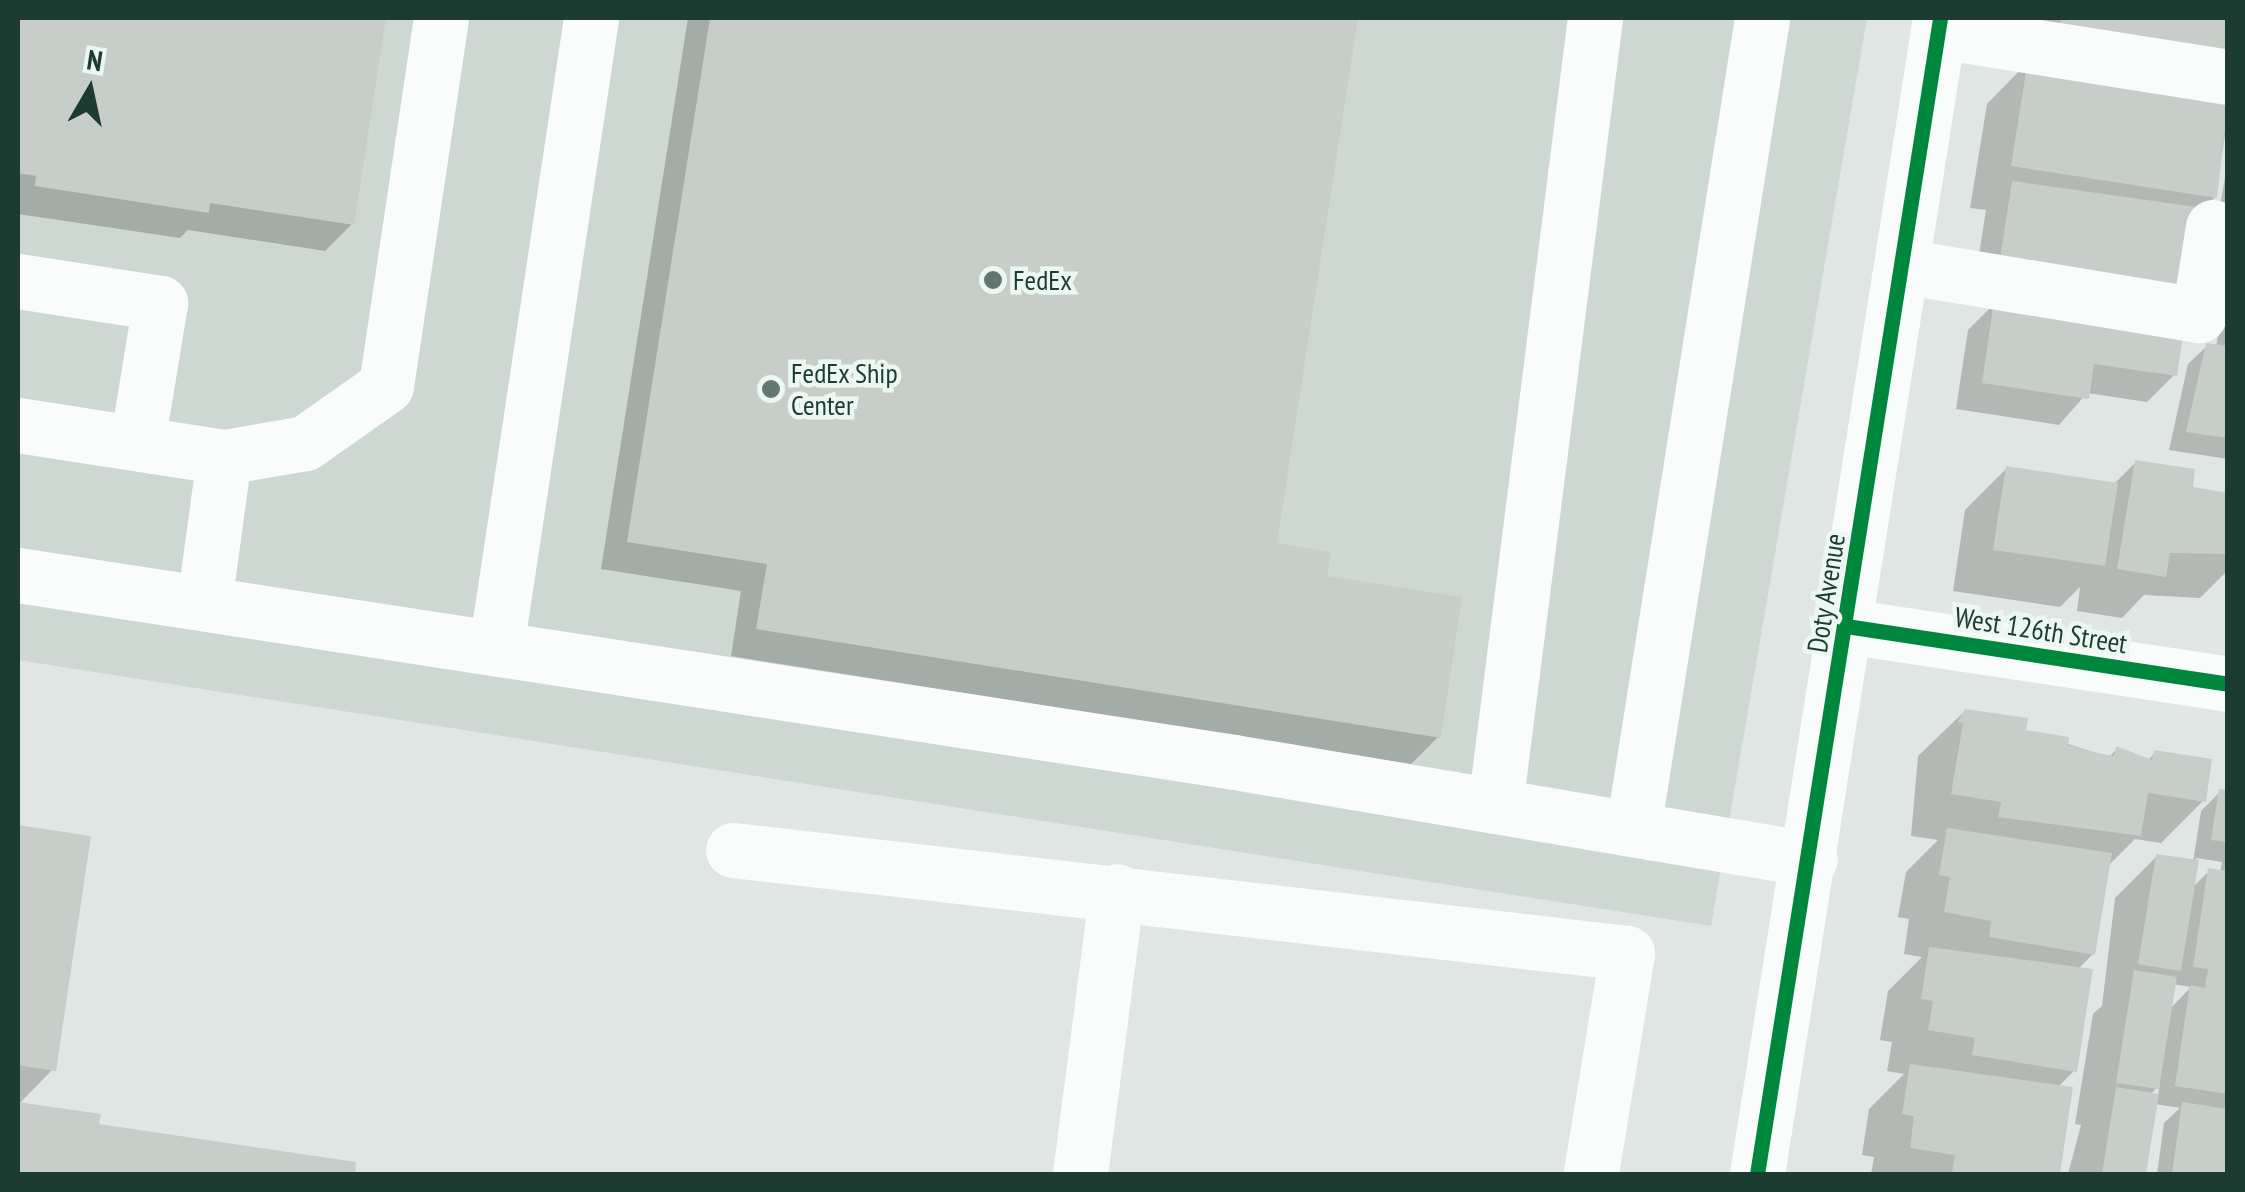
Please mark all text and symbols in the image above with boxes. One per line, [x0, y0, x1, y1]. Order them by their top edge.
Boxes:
north arrow [40, 40, 140, 140]
text: N [84, 40, 105, 79]
place label: FedEx [1013, 263, 1072, 297]
marker: FedEx [982, 269, 1004, 291]
place label: FedEx Ship Center [791, 356, 898, 422]
marker: FedEx Ship Center [760, 378, 782, 400]
street label: Doty Avenue [1800, 530, 1852, 656]
street label: West 126th Street [1952, 600, 2130, 660]

